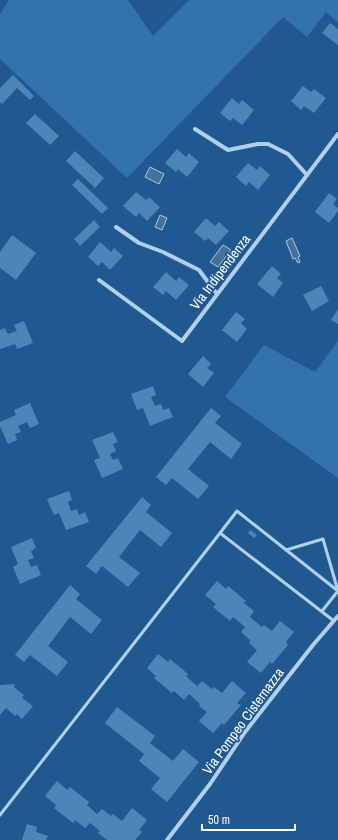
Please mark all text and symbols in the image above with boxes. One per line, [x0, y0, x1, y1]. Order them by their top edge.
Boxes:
street label: Via Indipendenza [186, 230, 255, 313]
street label: Via Pompeo Cisternazza [198, 664, 288, 778]
scale bar [202, 806, 295, 832]
text: 50 m [208, 812, 230, 828]

